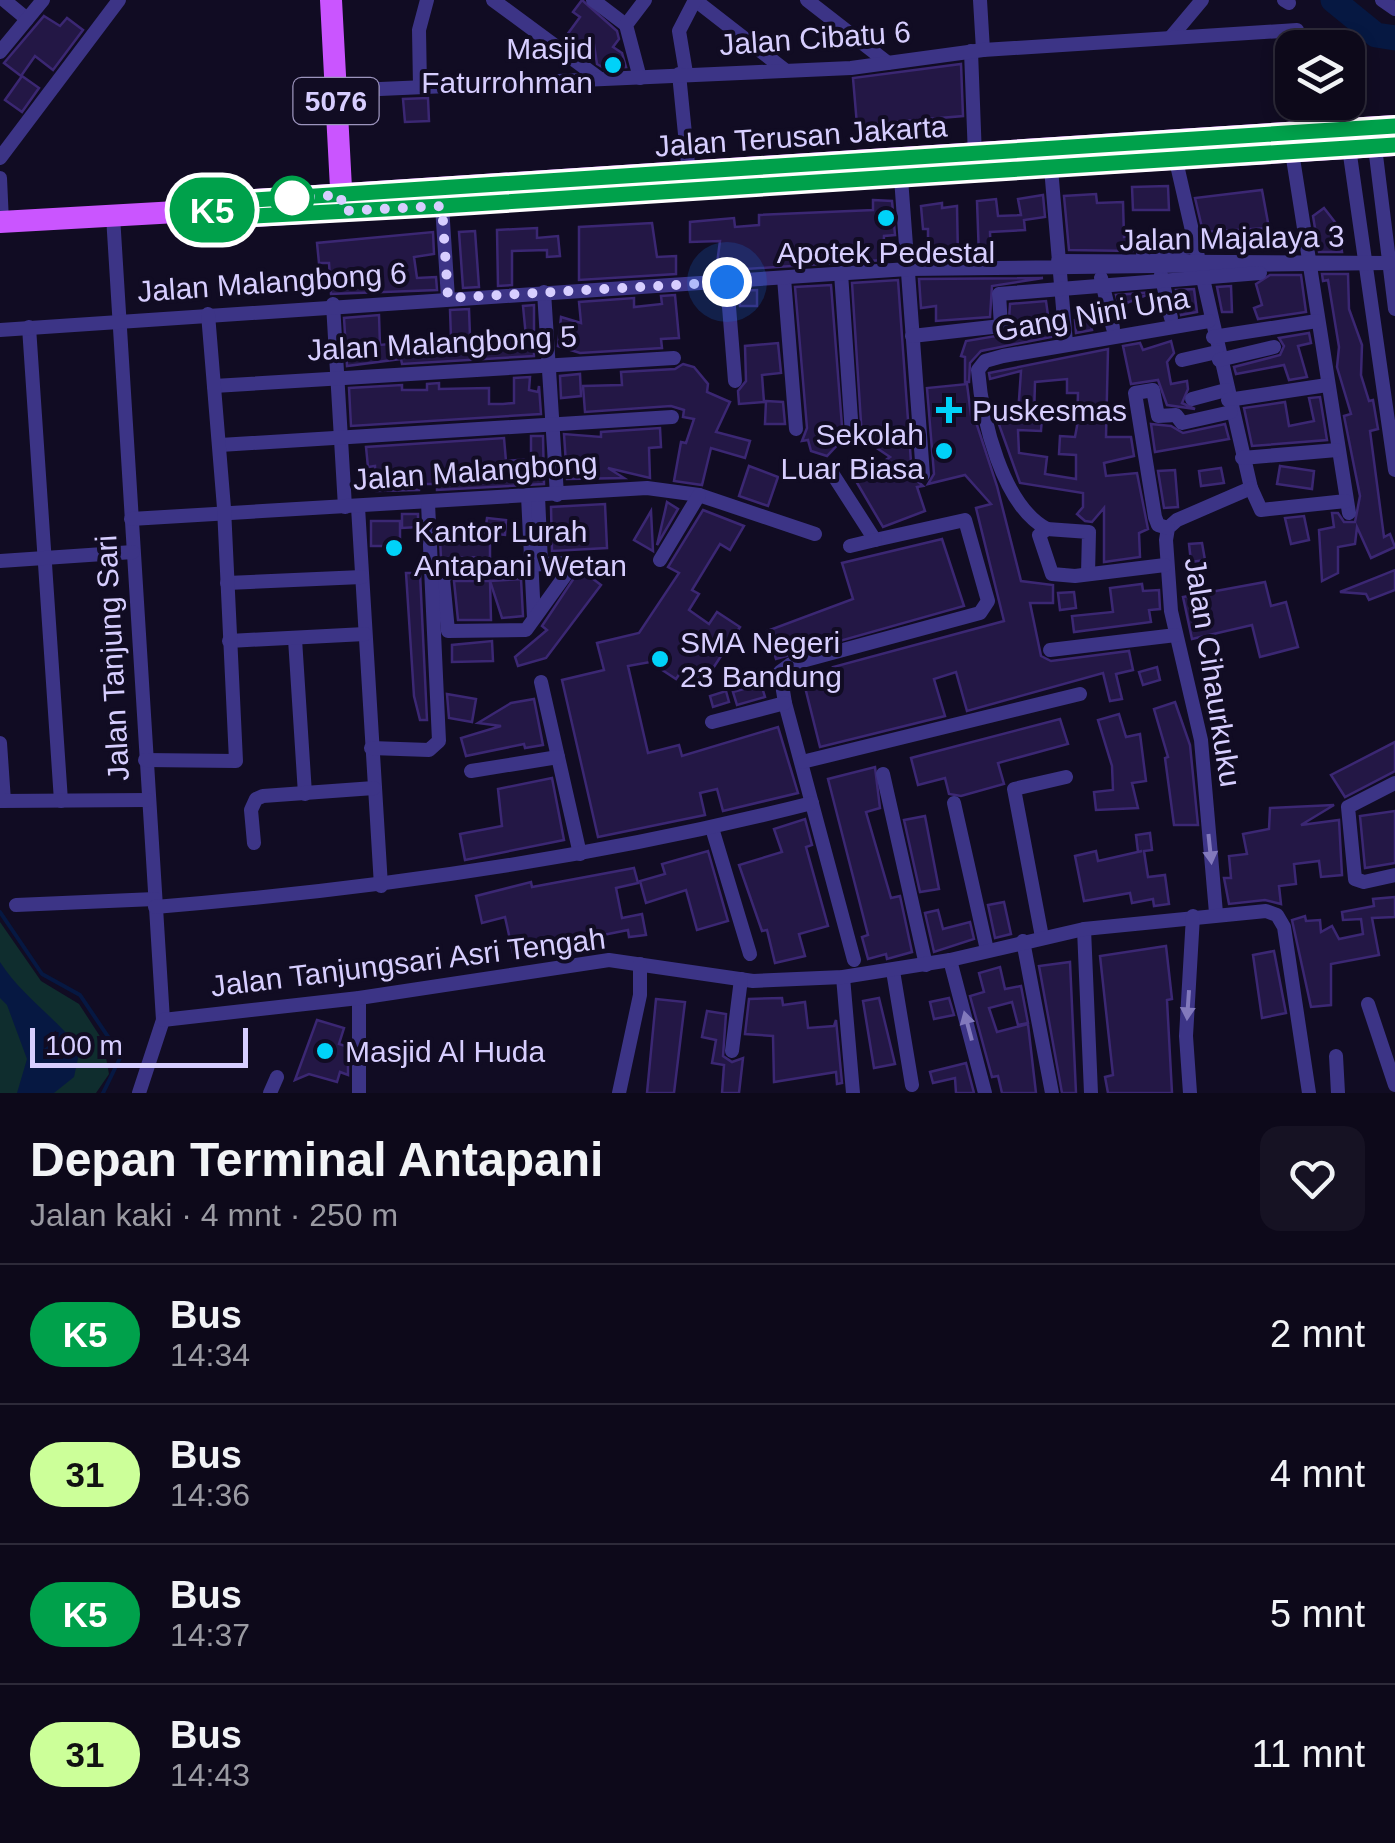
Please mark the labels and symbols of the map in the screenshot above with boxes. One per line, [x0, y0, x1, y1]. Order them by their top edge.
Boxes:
street label: Jalan Cibatu 6 [718, 15, 912, 61]
place label: Masjid Faturrohman [421, 32, 593, 99]
marker: Masjid Faturrohman [602, 54, 624, 76]
road number: 5076 [294, 78, 378, 124]
street label: Jalan Terusan Jakarta [654, 109, 949, 163]
unlabelled marker [271, 177, 313, 219]
line badge: K5 [167, 178, 257, 242]
marker: Apotek Pedestal [875, 207, 897, 229]
street label: Jalan Majalaya 3 [1119, 220, 1345, 256]
place label: Apotek Pedestal [777, 236, 995, 269]
street label: Jalan Malangbong 6 [136, 256, 408, 308]
your location [702, 257, 752, 307]
street label: Gang Nini Una [992, 281, 1192, 347]
street label: Jalan Malangbong 5 [306, 319, 578, 367]
place label: Puskesmas [972, 394, 1127, 427]
marker: Puskesmas [936, 397, 962, 423]
place label: Sekolah Luar Biasa [781, 418, 924, 485]
marker: Sekolah Luar Biasa [933, 440, 955, 462]
street label: Jalan Malangbong [352, 446, 598, 496]
place label: Kantor Lurah Antapani Wetan [414, 515, 627, 582]
street label: Jalan Tanjung Sari [89, 534, 135, 782]
marker: Kantor Lurah Antapani Wetan [383, 537, 405, 559]
street label: Jalan Cihaurkuku [1179, 555, 1247, 789]
place label: SMA Negeri 23 Bandung [680, 626, 842, 693]
marker: SMA Negeri 23 Bandung [649, 648, 671, 670]
one-way arrow [1202, 834, 1218, 865]
street label: Jalan Tanjungsari Asri Tengah [209, 921, 607, 1003]
one-way arrow [1180, 989, 1196, 1021]
one-way arrow [959, 1010, 975, 1041]
scale bar [30, 1023, 248, 1068]
place label: Masjid Al Huda [345, 1035, 545, 1068]
marker: Masjid Al Huda [314, 1040, 336, 1062]

